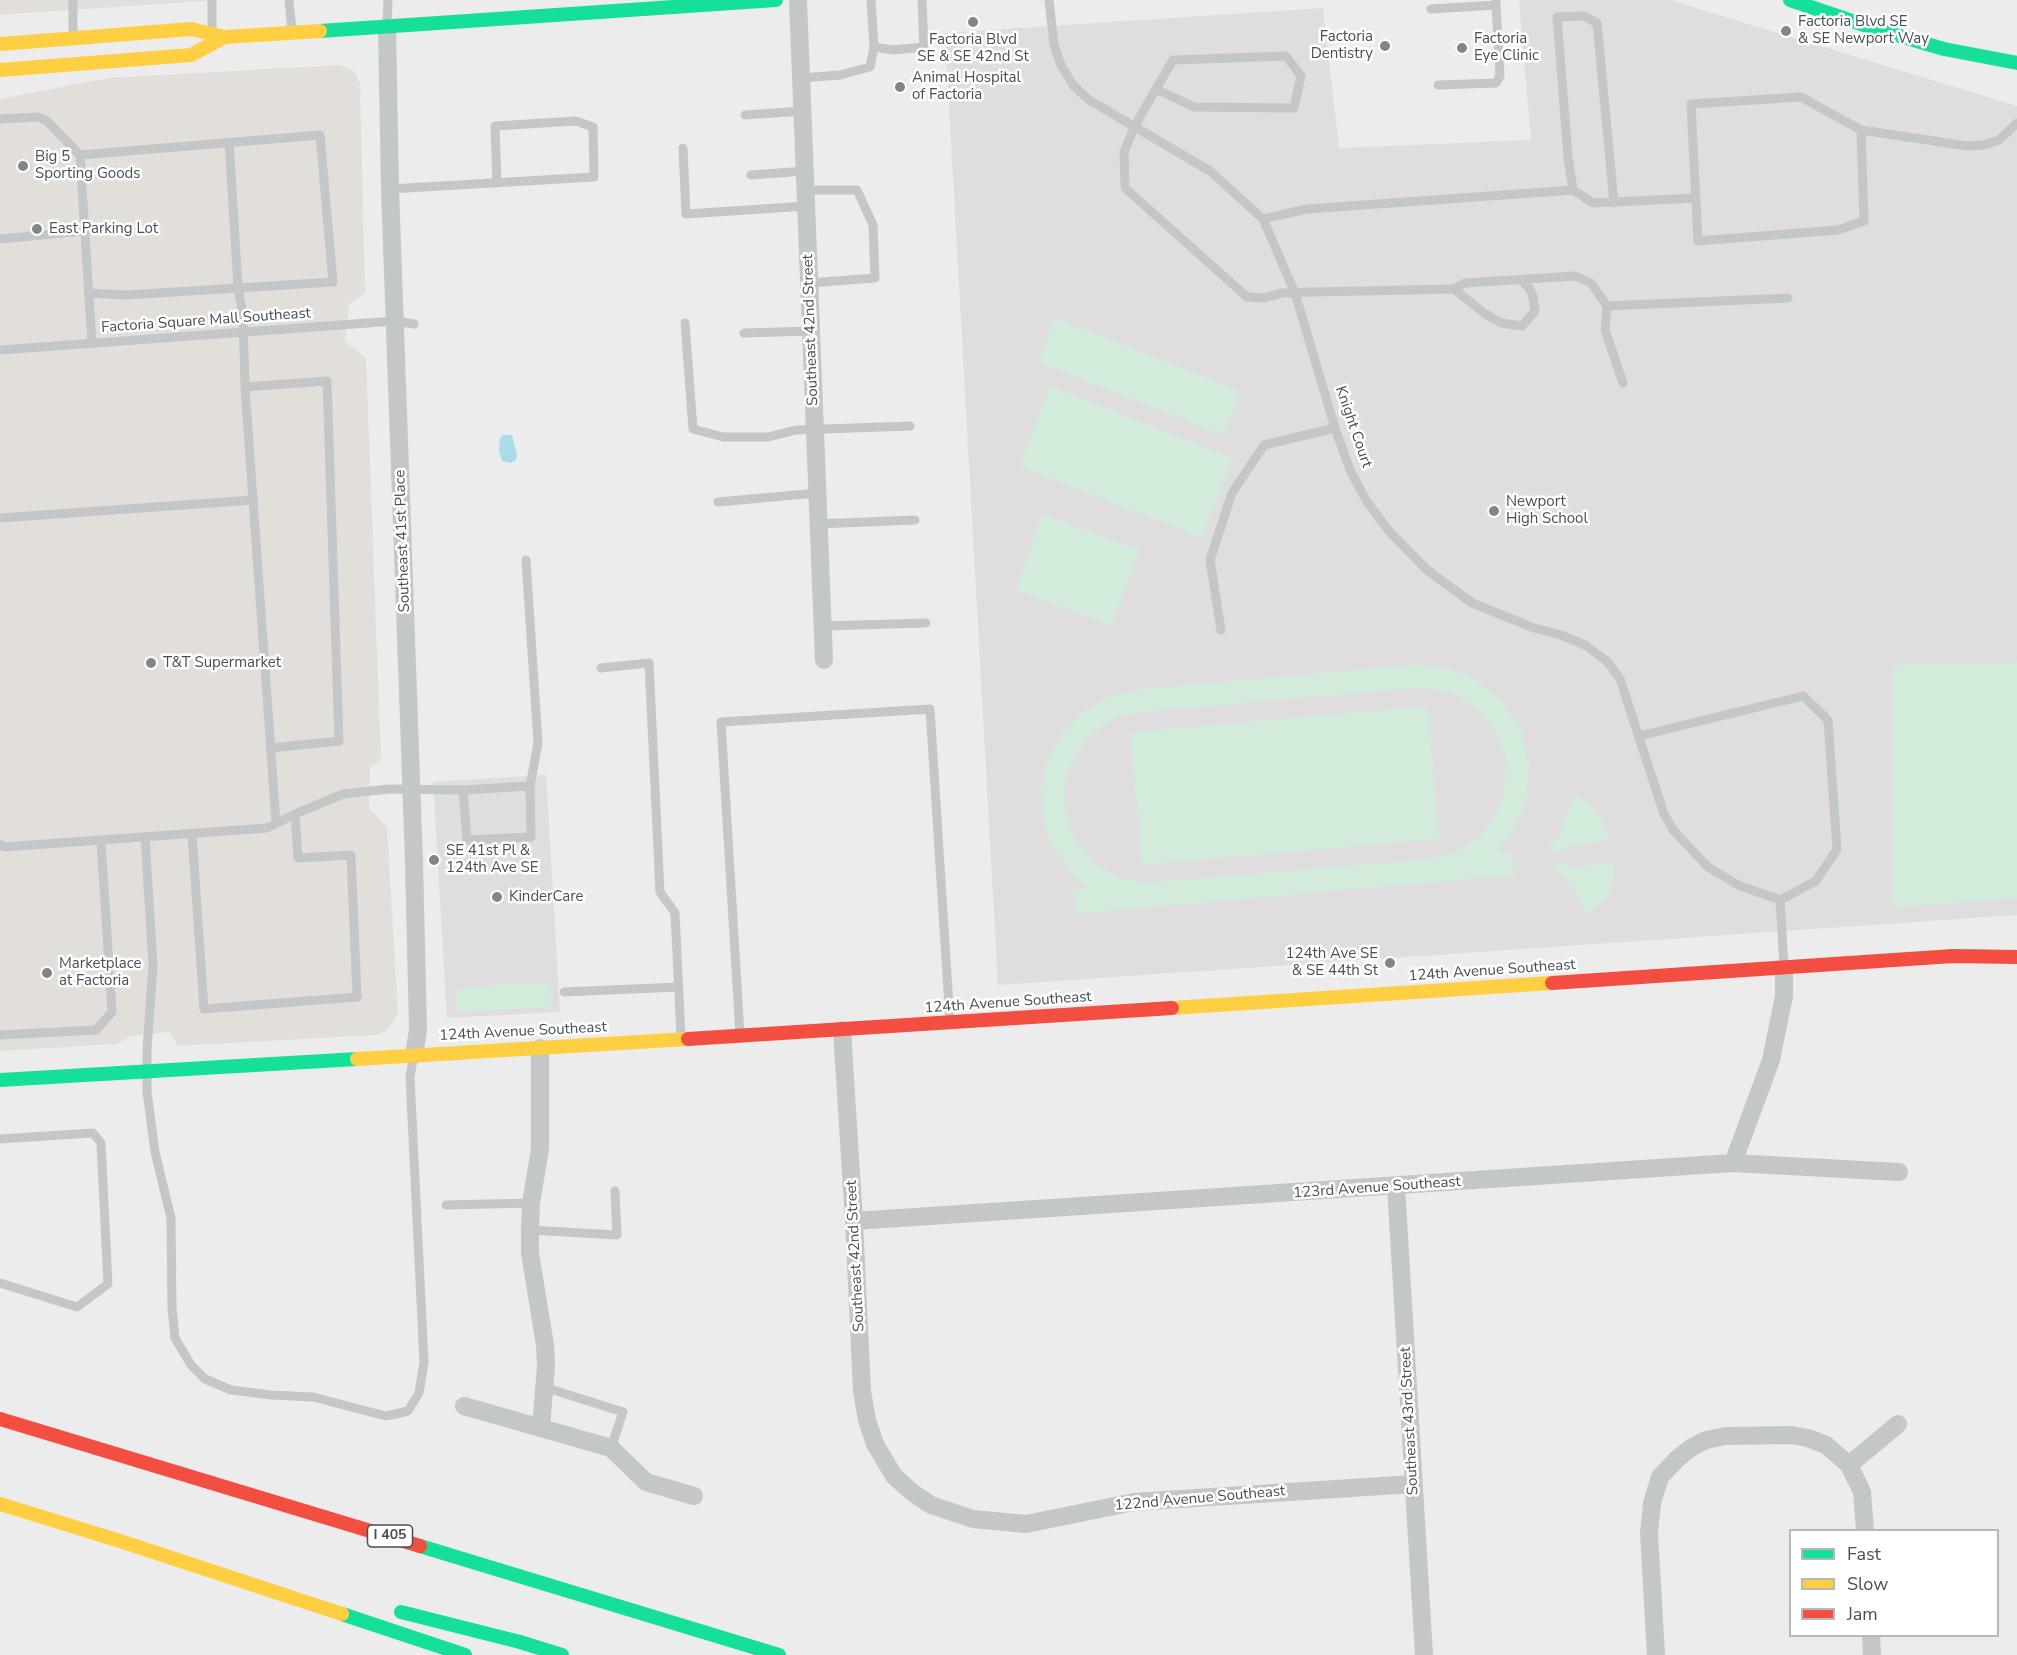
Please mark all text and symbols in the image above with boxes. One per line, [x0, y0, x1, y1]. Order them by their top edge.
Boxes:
place label: Factoria Blvd SE & SE Newport Way [1798, 13, 1929, 48]
marker: Factoria Blvd SE & SE 42nd St [966, 15, 980, 29]
marker: Factoria Blvd SE & SE Newport Way [1779, 24, 1793, 38]
place label: Factoria Dentistry [1311, 28, 1373, 63]
place label: Factoria Eye Clinic [1474, 30, 1539, 65]
place label: Factoria Blvd SE & SE 42nd St [917, 31, 1029, 66]
marker: Factoria Dentistry [1378, 39, 1392, 53]
marker: Factoria Eye Clinic [1455, 41, 1469, 55]
place label: Animal Hospital of Factoria [912, 69, 1021, 104]
marker: Animal Hospital of Factoria [893, 80, 907, 94]
place label: Big 5 Sporting Goods [35, 148, 141, 183]
marker: Big 5 Sporting Goods [16, 159, 30, 173]
place label: East Parking Lot [49, 220, 158, 238]
marker: East Parking Lot [30, 222, 44, 236]
street label: Southeast 42nd Street [799, 254, 823, 406]
street label: Factoria Square Mall Southeast [101, 305, 311, 337]
street label: Knight Court [1331, 384, 1375, 470]
street label: Southeast 41st Place [392, 469, 414, 613]
place label: Newport High School [1506, 493, 1588, 528]
marker: Newport High School [1487, 504, 1501, 518]
place label: T&T Supermarket [163, 654, 281, 672]
marker: T&T Supermarket [144, 656, 158, 670]
place label: SE 41st Pl & 124th Ave SE [446, 842, 539, 877]
marker: SE 41st Pl & 124th Ave SE [427, 853, 441, 867]
place label: KinderCare [509, 888, 584, 906]
marker: KinderCare [490, 890, 504, 904]
place label: 124th Ave SE & SE 44th St [1285, 945, 1378, 980]
place label: Marketplace at Factoria [59, 955, 142, 990]
marker: 124th Ave SE & SE 44th St [1383, 956, 1397, 970]
street label: 124th Avenue Southeast [1408, 956, 1576, 986]
marker: Marketplace at Factoria [40, 966, 54, 980]
street label: 124th Avenue Southeast [924, 988, 1092, 1018]
street label: 124th Avenue Southeast [439, 1019, 607, 1045]
street label: 123rd Avenue Southeast [1293, 1173, 1461, 1203]
street label: Southeast 42nd Street [843, 1180, 869, 1332]
street label: Southeast 43rd Street [1397, 1346, 1423, 1496]
street label: 122nd Avenue Southeast [1114, 1483, 1286, 1515]
road number: I 405 [368, 1525, 412, 1547]
legend [1789, 1529, 1999, 1637]
text: Fast [1847, 1542, 1881, 1566]
text: Slow [1847, 1572, 1888, 1596]
text: Jam [1847, 1602, 1878, 1626]

